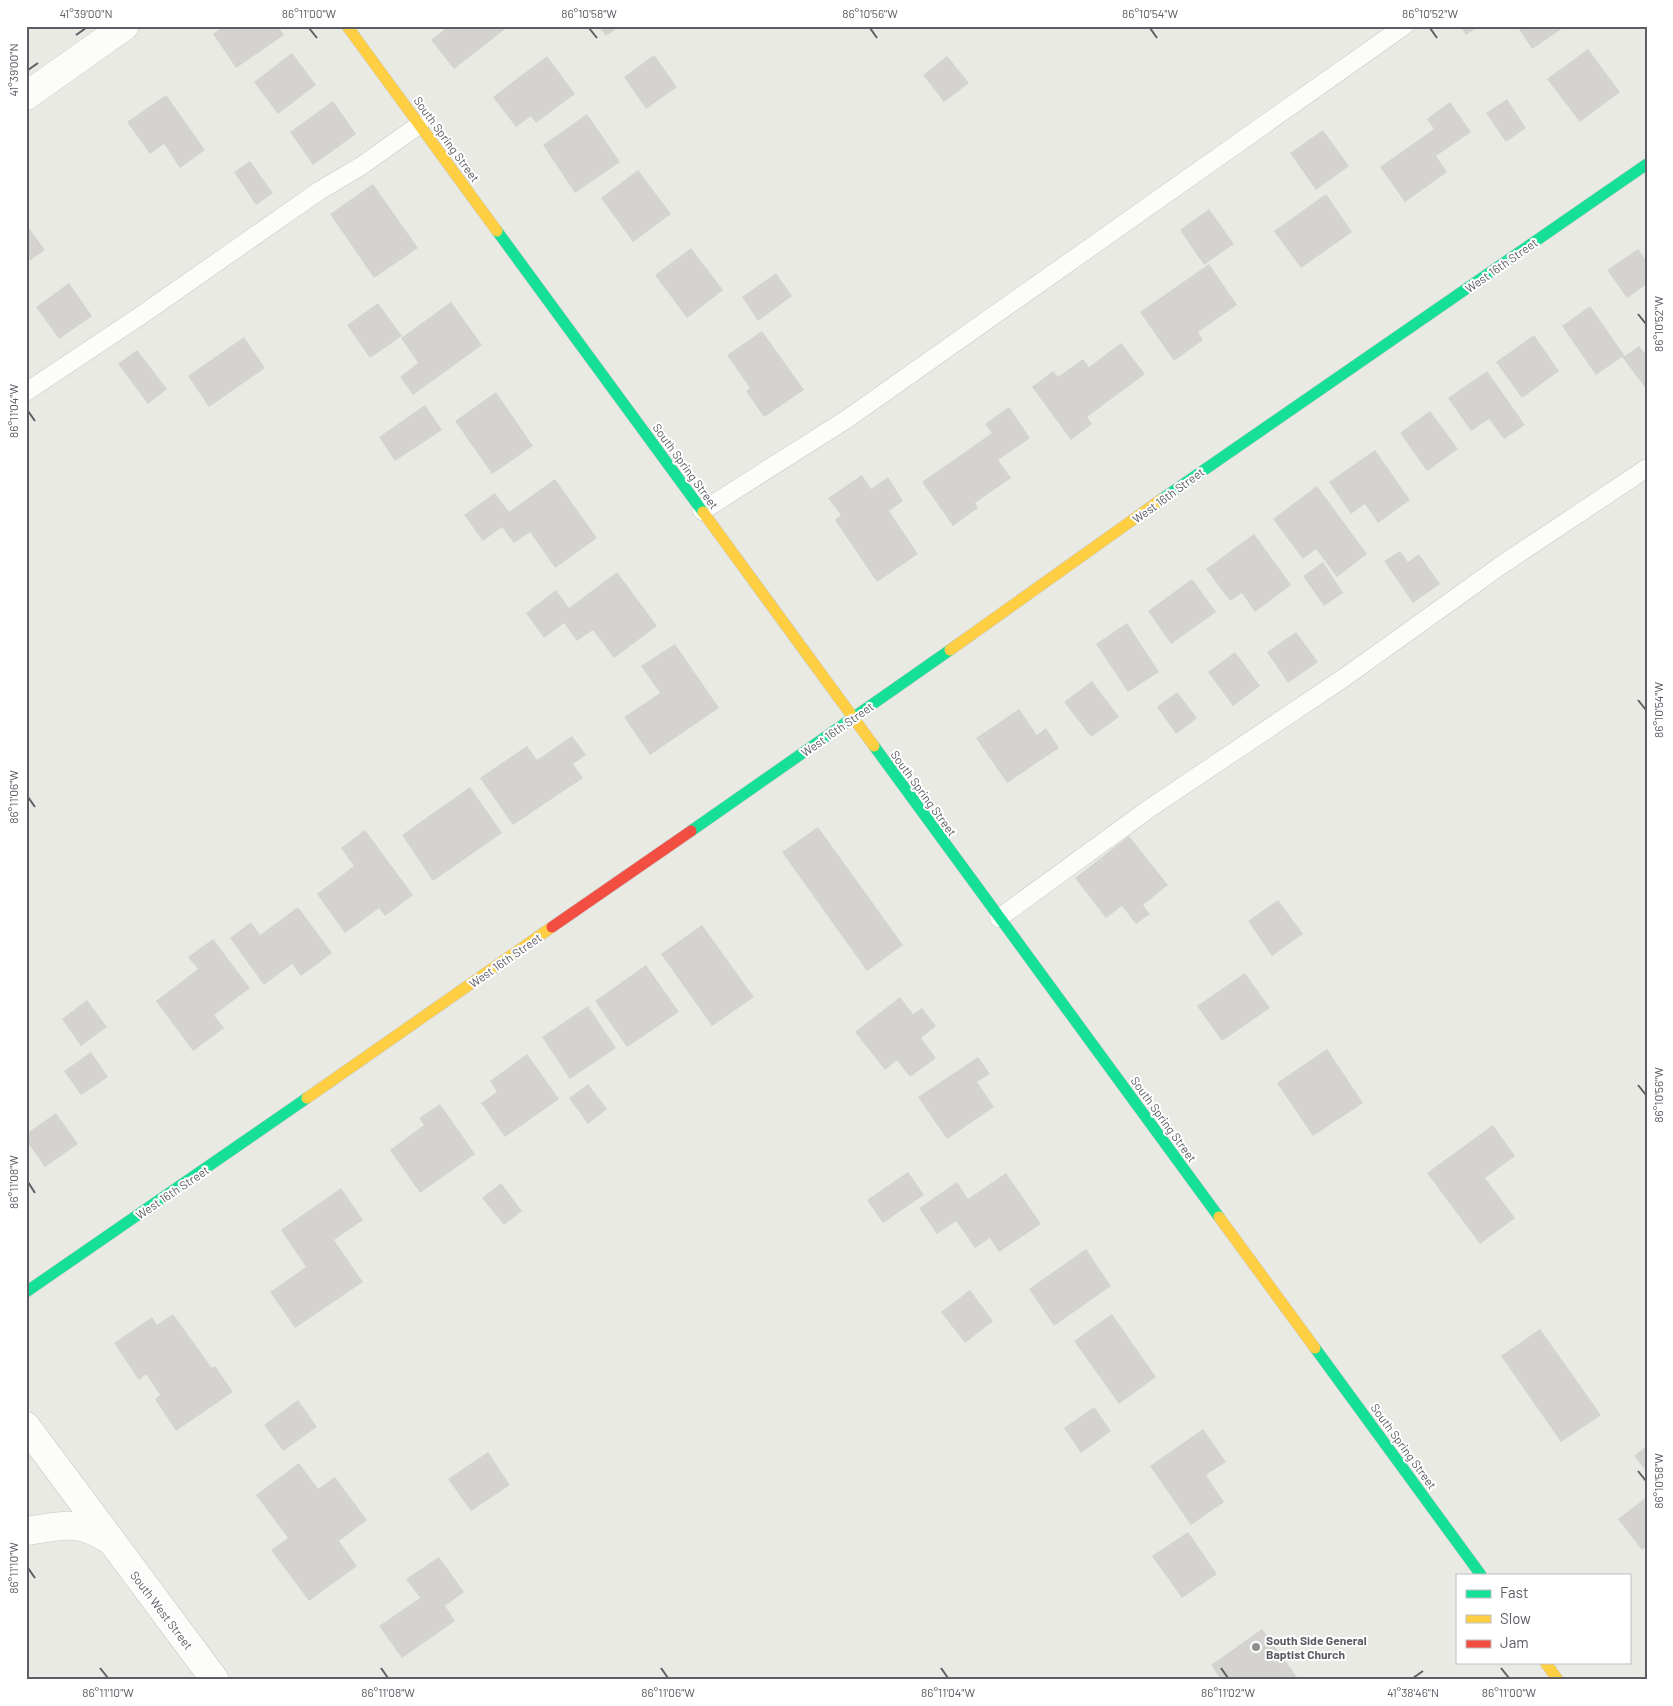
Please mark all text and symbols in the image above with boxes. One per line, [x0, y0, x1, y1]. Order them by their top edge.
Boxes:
text: 41°39'00"N [59, 6, 113, 20]
text: 86°11'00"W [282, 6, 337, 20]
text: 86°10'58"W [561, 6, 617, 20]
text: 86°10'56"W [842, 6, 898, 20]
text: 86°10'54"W [1122, 6, 1178, 20]
text: 86°10'52"W [1402, 6, 1458, 20]
text: 41°39'00"N [6, 43, 20, 97]
street label: South Spring Street [411, 93, 483, 185]
street label: West 16th Street [1462, 235, 1540, 295]
text: 86°10'52"W [1651, 296, 1665, 352]
text: 86°11'04"W [6, 384, 20, 438]
street label: South Spring Street [650, 420, 722, 512]
street label: West 16th Street [1129, 464, 1207, 526]
text: 86°10'54"W [1651, 682, 1665, 738]
street label: West 16th Street [798, 699, 876, 759]
street label: South Spring Street [888, 747, 960, 839]
text: 86°11'06"W [6, 770, 20, 824]
street label: West 16th Street [466, 930, 544, 990]
text: 86°10'56"W [1651, 1067, 1665, 1123]
street label: South Spring Street [1128, 1073, 1200, 1165]
text: 86°11'08"W [6, 1155, 20, 1209]
street label: West 16th Street [133, 1162, 211, 1222]
street label: South Spring Street [1368, 1400, 1440, 1492]
text: 86°10'58"W [1651, 1453, 1665, 1509]
text: 86°11'10"W [6, 1542, 20, 1594]
street label: South West Street [128, 1568, 196, 1652]
legend [1456, 1574, 1630, 1664]
text: Fast [1500, 1583, 1528, 1601]
text: Slow [1500, 1609, 1531, 1627]
place label: South Side General Baptist Church [1266, 1633, 1367, 1661]
text: Jam [1500, 1633, 1529, 1651]
marker: South Side General Baptist Church [1250, 1641, 1262, 1653]
text: 86°11'10"W [82, 1685, 134, 1699]
text: 86°11'08"W [361, 1685, 415, 1699]
text: 86°11'06"W [641, 1685, 695, 1699]
text: 86°11'04"W [921, 1685, 975, 1699]
text: 86°11'02"W [1201, 1685, 1255, 1699]
text: 41°38'46"N [1387, 1685, 1439, 1699]
text: 86°11'00"W [1482, 1685, 1537, 1699]

